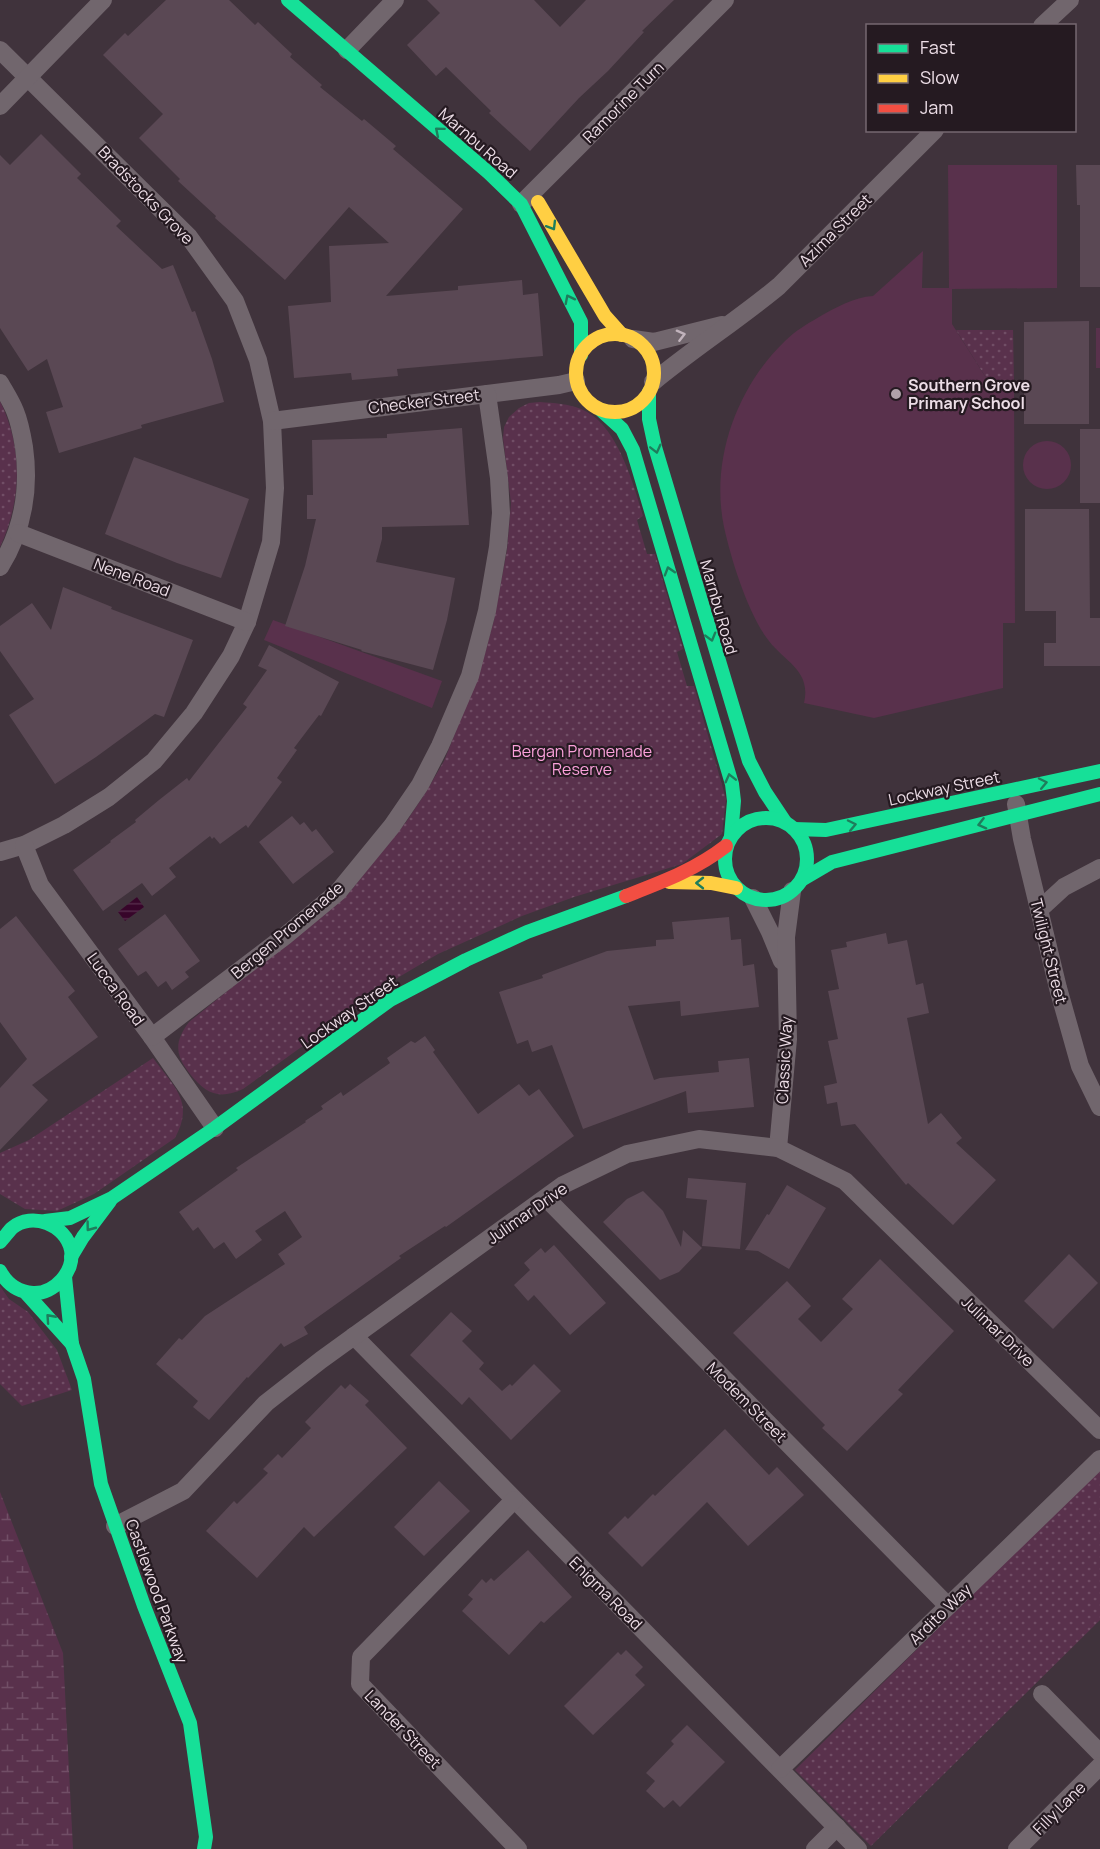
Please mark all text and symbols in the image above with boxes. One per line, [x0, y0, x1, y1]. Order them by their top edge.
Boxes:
legend [866, 24, 1076, 132]
text: Fast [920, 35, 955, 59]
street label: Ramorine Turn [577, 56, 669, 148]
text: Slow [920, 65, 960, 89]
text: Jam [920, 95, 954, 119]
street label: Marnbu Road [434, 103, 522, 183]
one-way arrow [435, 127, 446, 138]
street label: Bradstocks Grove [93, 141, 199, 249]
street label: Azima Street [794, 189, 876, 271]
one-way arrow [545, 220, 556, 230]
one-way arrow [565, 294, 577, 305]
one-way arrow [676, 330, 686, 343]
place label: Southern Grove Primary School [908, 374, 1031, 414]
street label: Checker Street [367, 383, 481, 419]
marker: Southern Grove Primary School [889, 387, 903, 401]
one-way arrow [649, 444, 662, 454]
street label: Nene Road [91, 552, 173, 602]
street label: Marnbu Road [695, 557, 743, 657]
one-way arrow [664, 566, 676, 577]
one-way arrow [704, 631, 716, 642]
park label: Bergan Promenade Reserve [512, 740, 652, 780]
street label: Lockway Street [886, 765, 1002, 811]
one-way arrow [725, 773, 738, 783]
one-way arrow [1038, 777, 1048, 790]
one-way arrow [977, 816, 987, 829]
one-way arrow [847, 819, 857, 832]
street label: Bergen Promenade [226, 876, 348, 984]
one-way arrow [695, 877, 704, 889]
street label: Twilight Street [1025, 896, 1073, 1006]
street label: Lucca Road [82, 948, 150, 1030]
street label: Lockway Street [296, 971, 402, 1053]
street label: Classic Way [771, 1015, 797, 1104]
street label: Julimar Drive [483, 1177, 571, 1249]
one-way arrow [87, 1220, 98, 1231]
street label: Julimar Drive [957, 1291, 1039, 1371]
one-way arrow [46, 1314, 57, 1325]
street label: Modem Street [702, 1357, 792, 1447]
street label: Castlewood Parkway [121, 1516, 194, 1667]
street label: Enigma Road [564, 1551, 648, 1635]
street label: Ardito Way [904, 1578, 976, 1649]
street label: Lander Street [360, 1685, 446, 1773]
street label: Filly Lane [1028, 1777, 1090, 1839]

